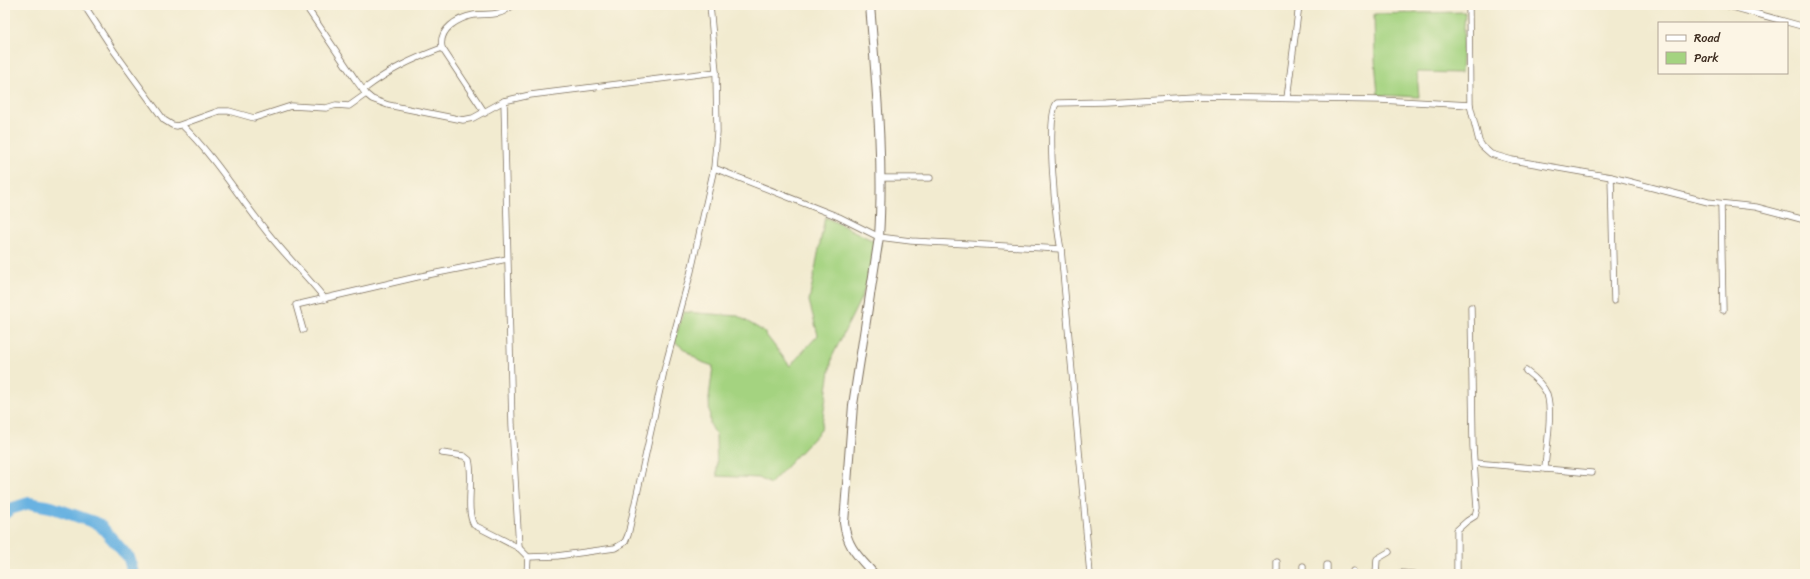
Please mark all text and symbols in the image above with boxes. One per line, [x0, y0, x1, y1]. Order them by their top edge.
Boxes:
legend [1658, 22, 1788, 74]
text: Road [1694, 27, 1721, 49]
text: Park [1694, 47, 1719, 69]

